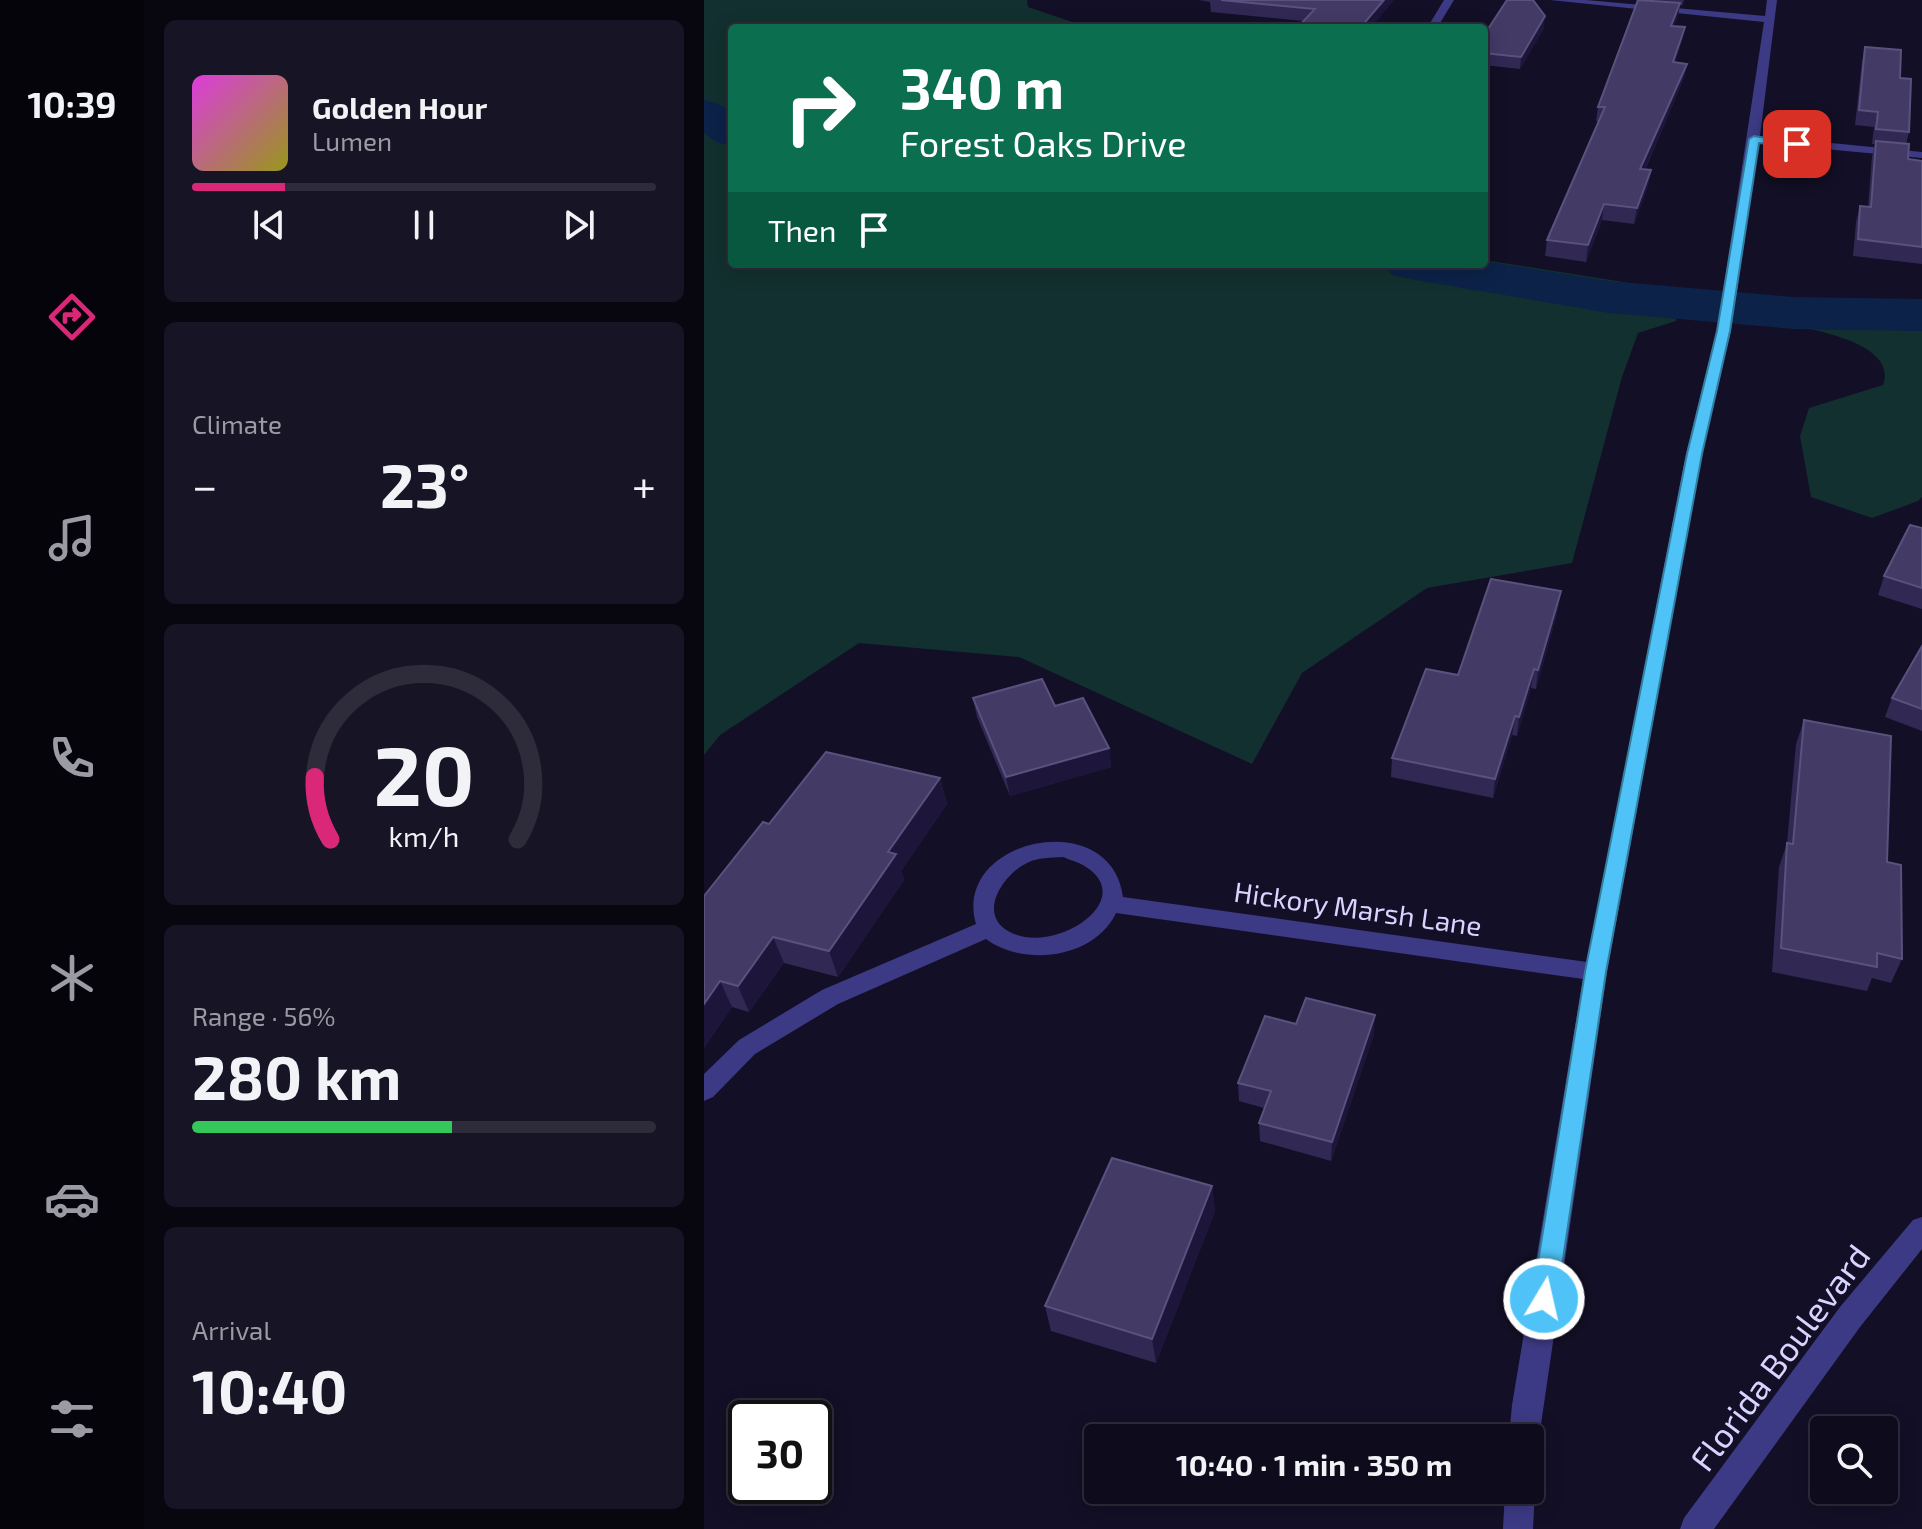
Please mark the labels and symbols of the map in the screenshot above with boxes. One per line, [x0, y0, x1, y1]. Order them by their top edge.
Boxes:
pin [1763, 110, 1831, 178]
street label: Hickory Marsh Lane [1232, 874, 1484, 942]
street label: Florida Boulevard [1681, 1236, 1877, 1478]
position arrow [1502, 1257, 1586, 1341]
speed limit sign: 30 [728, 1400, 832, 1504]

